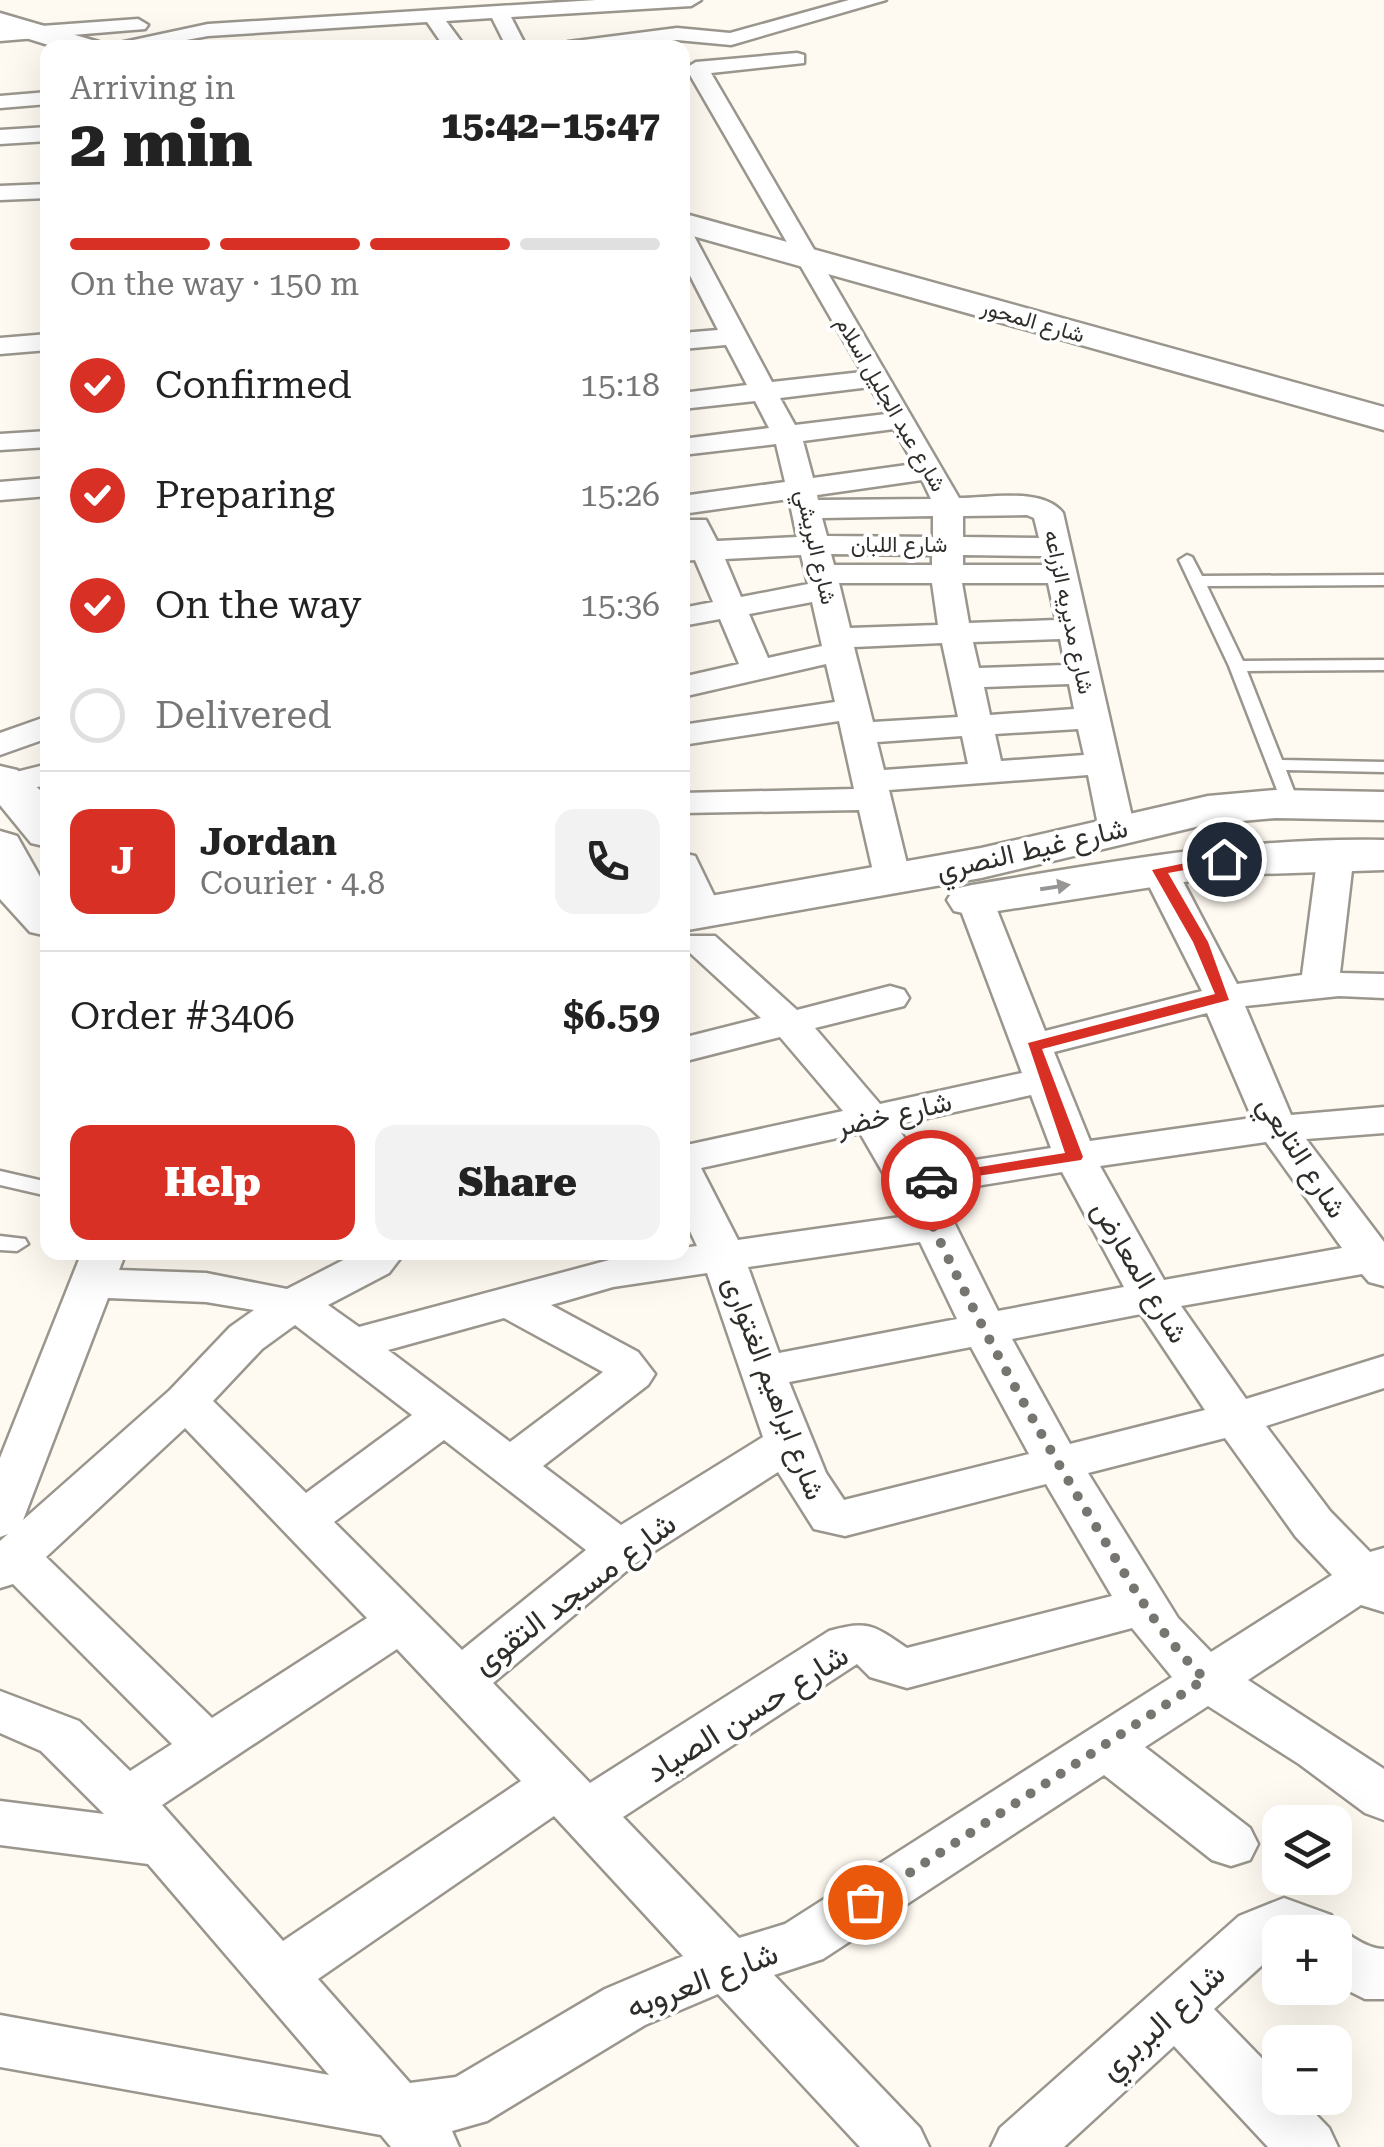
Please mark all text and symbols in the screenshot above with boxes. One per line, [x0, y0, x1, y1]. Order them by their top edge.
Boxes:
text: Arriving in [70, 69, 235, 107]
text: 15:42–15:47 [441, 103, 660, 147]
text: 2 min [70, 106, 253, 182]
text: On the way · 150 m [70, 265, 359, 303]
street label: شارع المحور [977, 294, 1087, 350]
street label: شارع عبد الجليل اسلام [829, 312, 951, 497]
icon: check [70, 358, 125, 413]
text: Confirmed [155, 363, 352, 407]
text: 15:18 [580, 366, 660, 404]
icon: check [70, 468, 125, 523]
text: Preparing [155, 473, 335, 517]
text: 15:26 [580, 476, 660, 514]
street label: شارع البريشي [785, 487, 841, 608]
street label: شارع مديريه الزراعه [1037, 528, 1099, 697]
street label: شارع اللبان [851, 532, 947, 559]
icon: check [70, 578, 125, 633]
text: On the way [155, 583, 361, 627]
text: 15:36 [580, 586, 660, 624]
text: Delivered [155, 693, 332, 737]
button: phone [555, 809, 660, 914]
street label: شارع غيط النصري [933, 811, 1132, 893]
pin [1182, 817, 1267, 902]
text: Jordan [200, 820, 337, 864]
icon: home [1197, 832, 1252, 887]
text: J [111, 839, 134, 883]
text: Courier · 4.8 [200, 864, 385, 902]
one-way arrow [1040, 879, 1071, 894]
text: Order #3406 [70, 994, 295, 1038]
text: $6.59 [563, 994, 660, 1038]
street label: شارع خضر [832, 1085, 955, 1145]
street label: شارع التابعي [1245, 1090, 1354, 1227]
button: Help [70, 1125, 355, 1240]
button: Share [375, 1125, 660, 1240]
courier [881, 1130, 981, 1230]
icon: car [904, 1153, 959, 1208]
street label: شارع المعارض [1083, 1195, 1195, 1350]
street label: شارع ابراهيم الغتوارى [714, 1272, 832, 1505]
street label: شارع مسجد التقوى [465, 1504, 685, 1684]
street label: شارع حسن الصياد [639, 1636, 857, 1793]
map controls [1262, 1805, 1352, 2115]
button: layers [1262, 1805, 1352, 1895]
pin [823, 1860, 908, 1945]
icon: bag [838, 1875, 893, 1930]
button: + [1262, 1915, 1352, 2005]
street label: شارع العروبه [621, 1934, 784, 2029]
street label: شارع البربري [1091, 1955, 1237, 2093]
button: − [1262, 2025, 1352, 2115]

